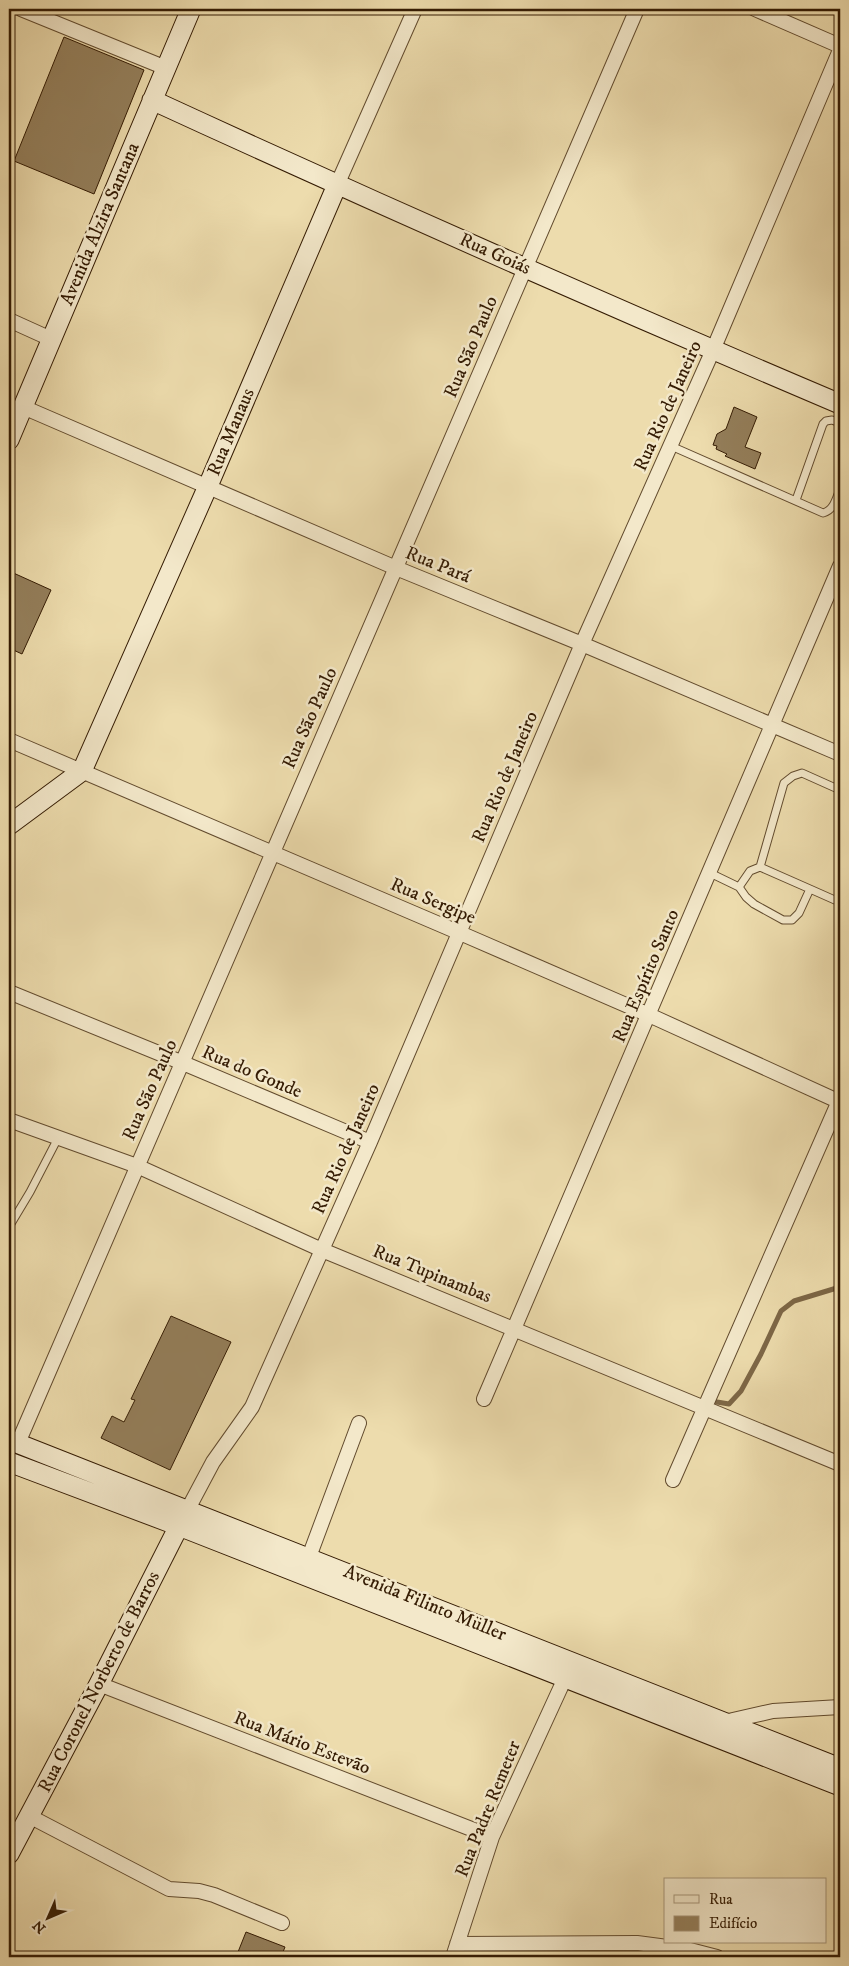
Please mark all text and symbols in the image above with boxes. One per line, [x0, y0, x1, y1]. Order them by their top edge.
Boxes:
street label: Avenida Alzira Santana [55, 139, 145, 309]
street label: Rua Goiás [456, 228, 534, 280]
street label: Rua São Paulo [439, 293, 503, 401]
street label: Rua Rio de Janeiro [629, 337, 707, 475]
street label: Rua Manaus [202, 385, 260, 479]
street label: Rua Pará [402, 542, 474, 588]
street label: Rua São Paulo [277, 664, 343, 772]
street label: Rua Rio de Janeiro [467, 708, 543, 846]
street label: Rua Sergipe [387, 873, 479, 929]
street label: Rua Espírito Santo [608, 906, 684, 1046]
street label: Rua São Paulo [117, 1036, 183, 1144]
street label: Rua do Gonde [198, 1041, 306, 1103]
street label: Rua Rio de Janeiro [307, 1080, 385, 1218]
street label: Rua Tupinambas [369, 1240, 495, 1308]
street label: Avenida Filinto Müller [340, 1560, 510, 1646]
street label: Rua Coronel Norberto de Barros [33, 1567, 165, 1797]
street label: Rua Mário Estevão [231, 1706, 373, 1780]
street label: Rua Padre Remeter [450, 1737, 526, 1881]
legend [664, 1878, 826, 1944]
text: Rua [709, 1890, 733, 1909]
north arrow [22, 1894, 72, 1944]
text: Edifício [709, 1914, 757, 1933]
text: N [29, 1916, 50, 1937]

